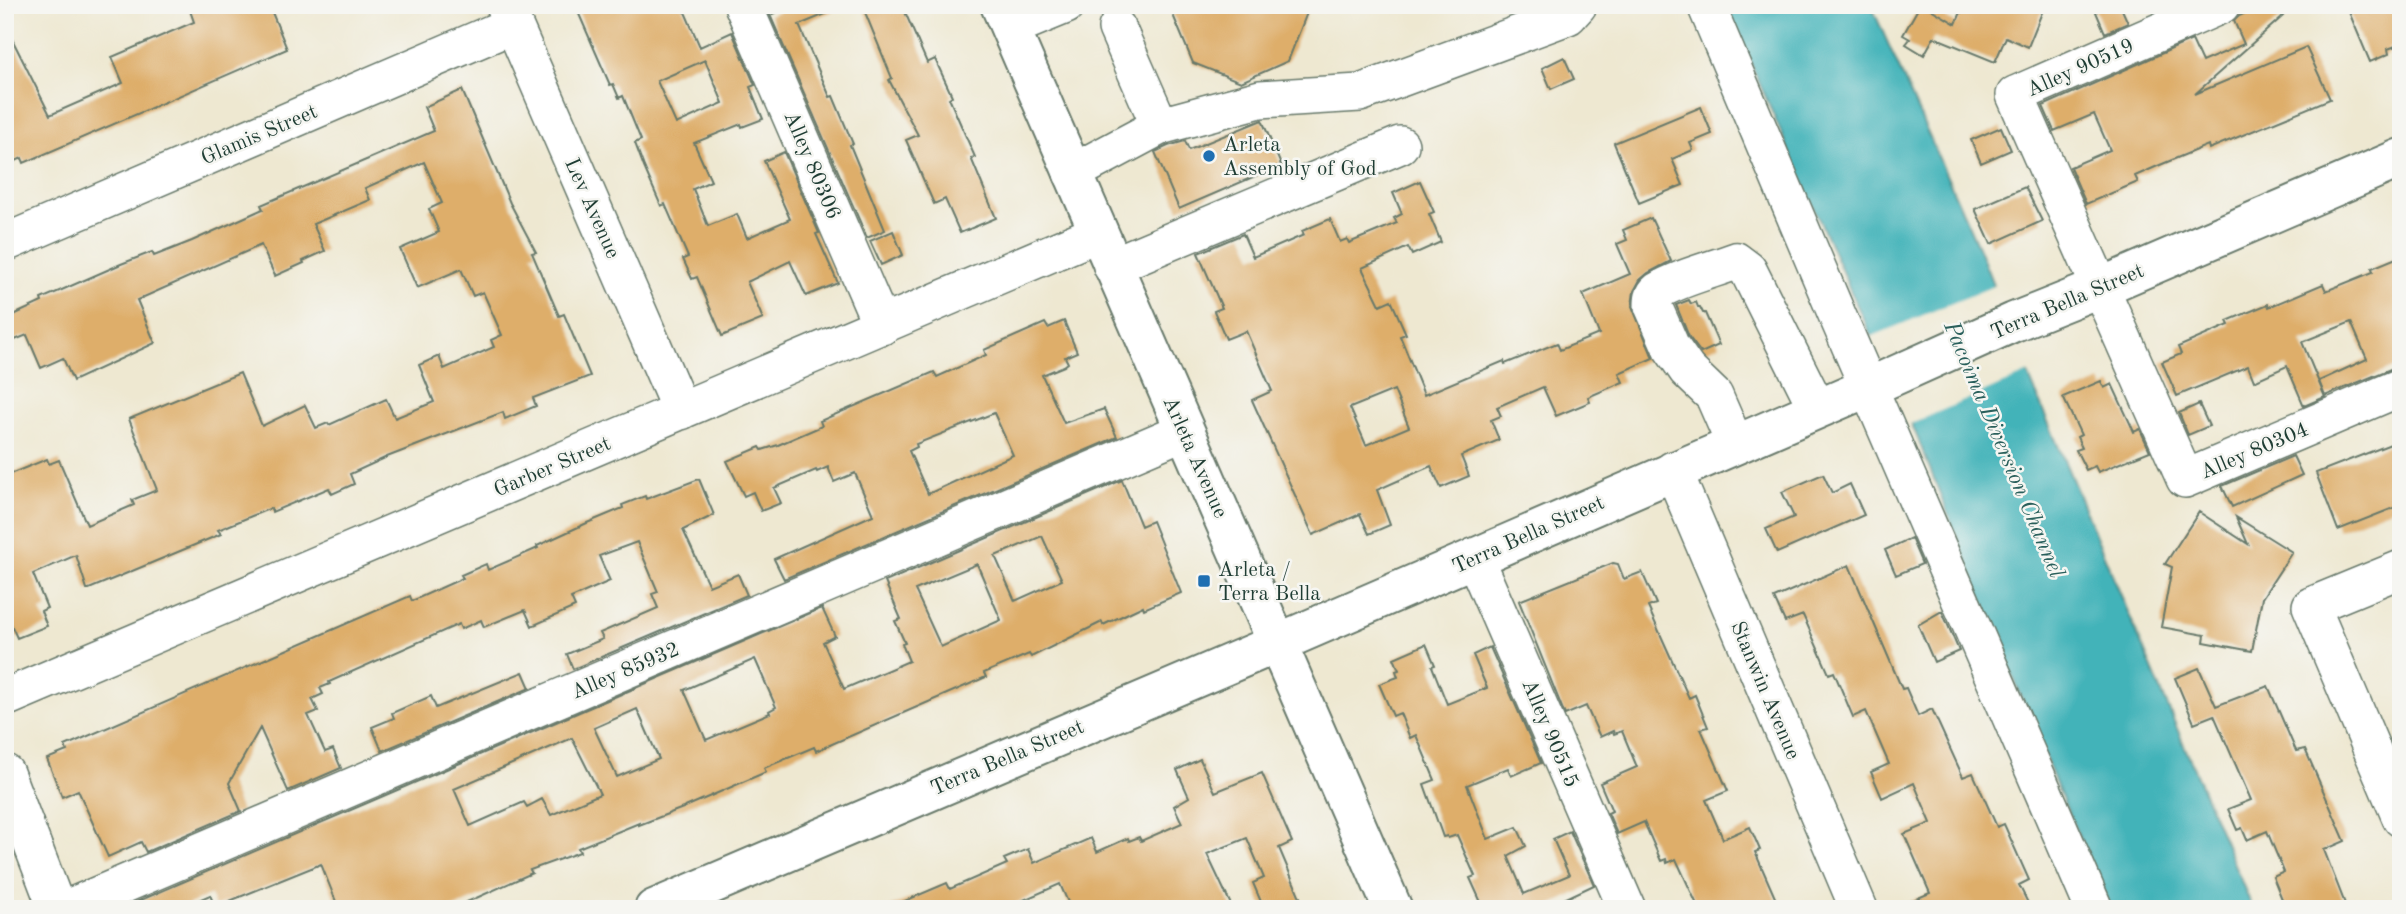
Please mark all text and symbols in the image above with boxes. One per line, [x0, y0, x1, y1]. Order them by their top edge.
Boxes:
street label: Alley 90519 [2024, 35, 2137, 101]
street label: Glamis Street [198, 101, 321, 169]
street label: Alley 80306 [779, 109, 844, 223]
place label: Arleta Assembly of God [1223, 135, 1377, 180]
marker: Arleta Assembly of God [1201, 148, 1217, 164]
street label: Lev Avenue [560, 155, 623, 262]
street label: Terra Bella Street [1988, 261, 2147, 344]
water label: Pacoima Diversion Channel [1939, 317, 2068, 582]
street label: Arleta Avenue [1159, 394, 1231, 521]
street label: Alley 80304 [2198, 419, 2312, 484]
street label: Garber Street [491, 433, 614, 501]
street label: Terra Bella Street [1449, 492, 1608, 578]
place label: Arleta / Terra Bella [1218, 560, 1321, 605]
marker: Arleta / Terra Bella [1196, 573, 1212, 589]
street label: Stanwin Avenue [1726, 618, 1803, 763]
street label: Alley 85932 [569, 639, 683, 704]
street label: Alley 90515 [1517, 677, 1582, 791]
street label: Terra Bella Street [928, 717, 1087, 800]

